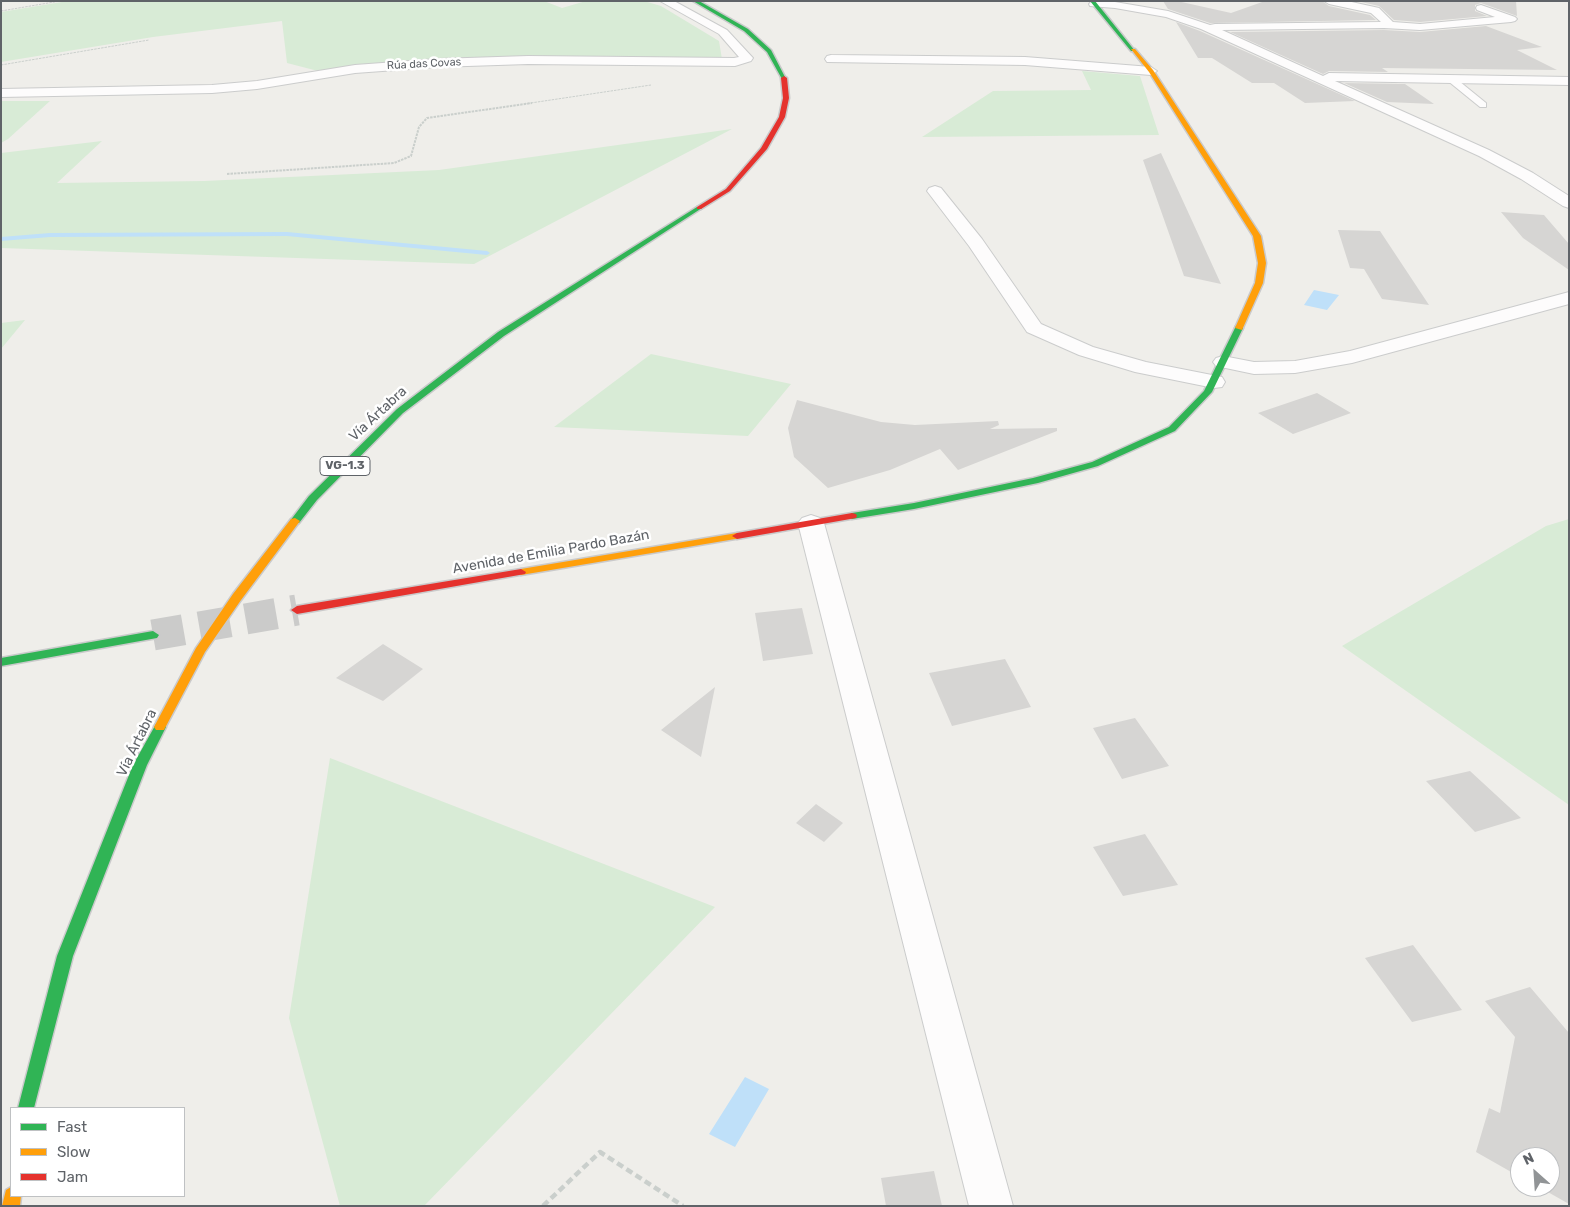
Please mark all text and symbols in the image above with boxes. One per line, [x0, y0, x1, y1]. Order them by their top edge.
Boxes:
street label: Rúa das Covas [386, 55, 462, 73]
street label: Vía Ártabra [346, 383, 410, 445]
road number: VG-1.3 [320, 456, 370, 476]
street label: Avenida de Emilia Pardo Bazán [451, 526, 651, 578]
street label: Vía Ártabra [113, 707, 161, 779]
legend [10, 1107, 185, 1197]
text: Fast [57, 1118, 87, 1136]
text: Slow [57, 1143, 90, 1161]
north arrow [1510, 1147, 1560, 1197]
text: N [1520, 1149, 1537, 1169]
text: Jam [57, 1168, 88, 1186]

